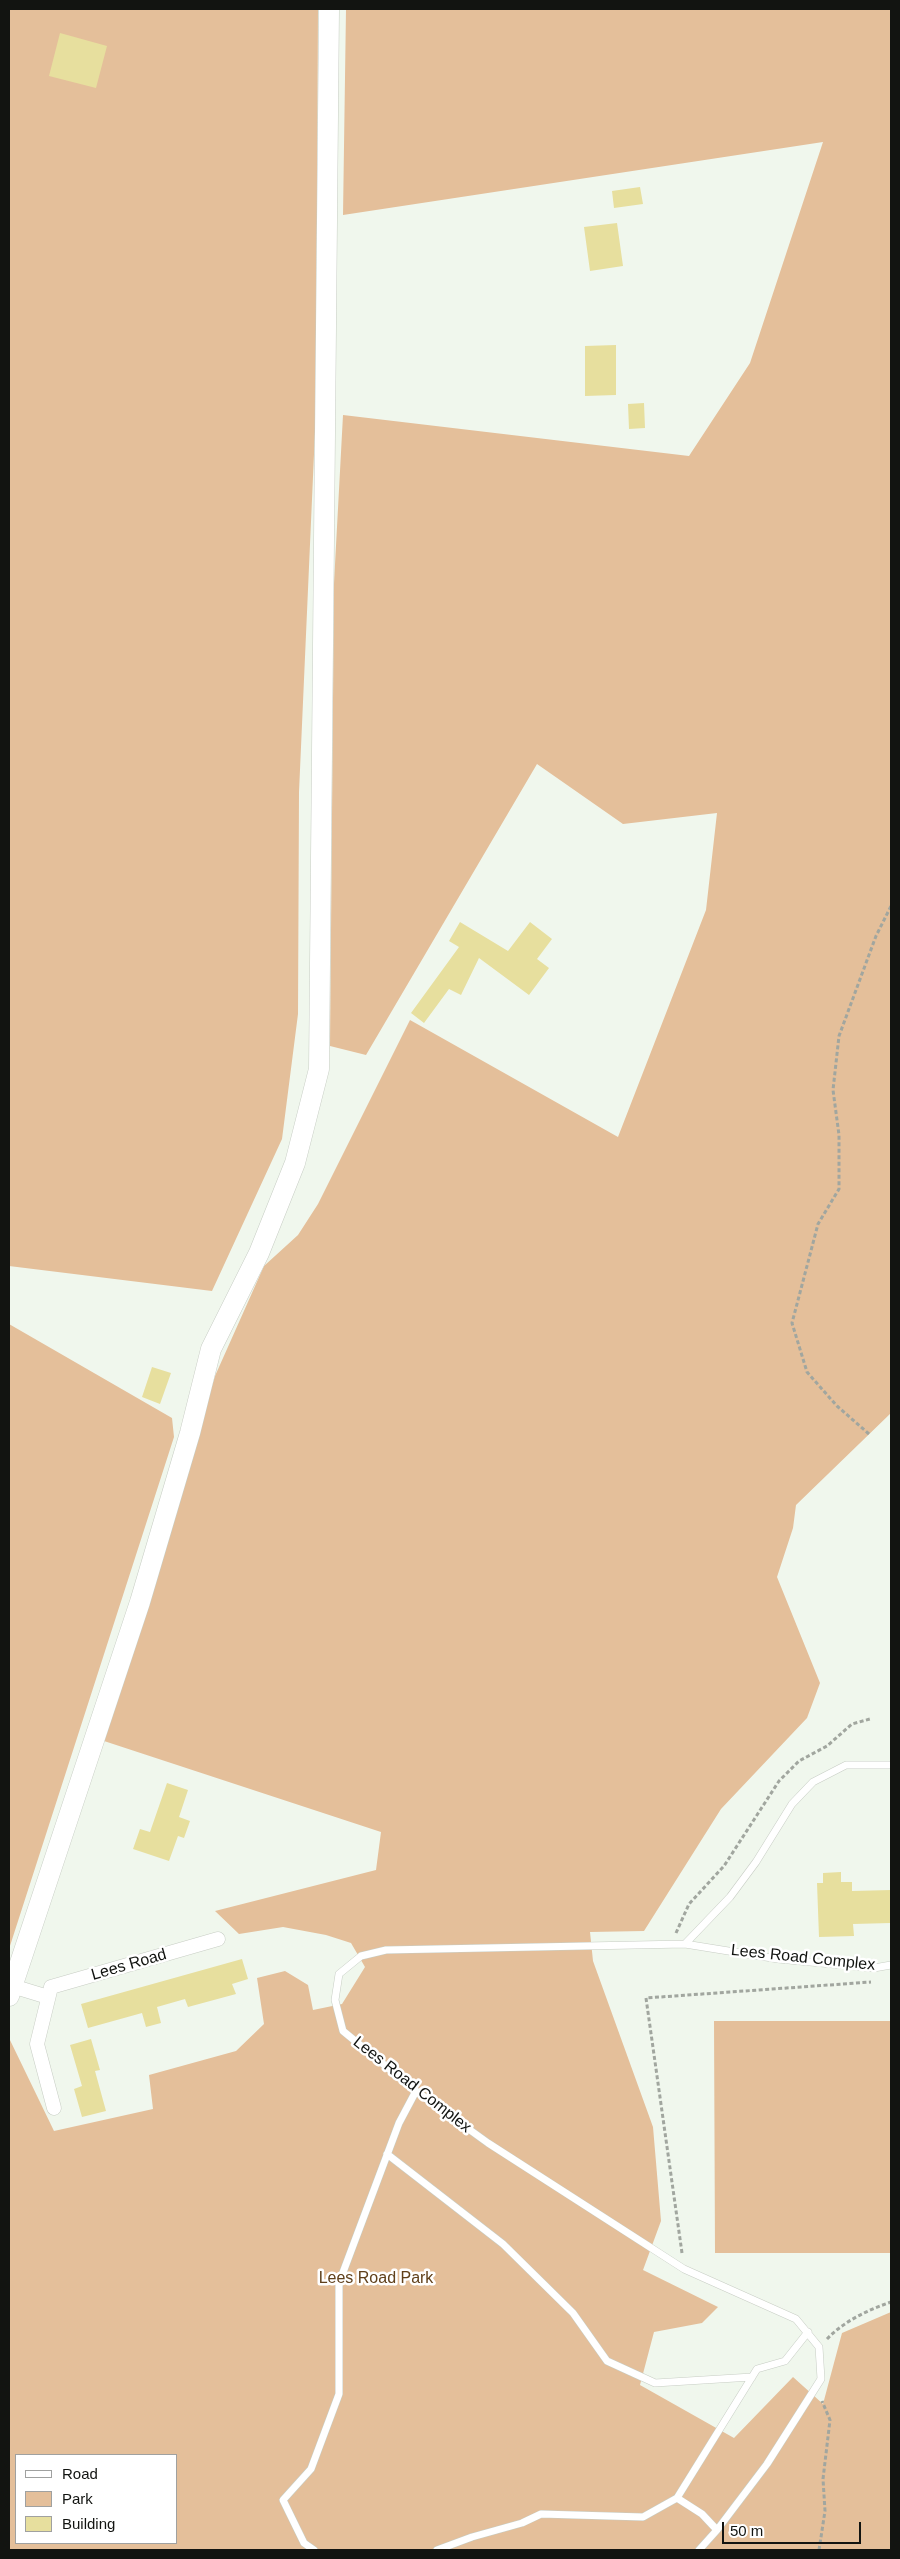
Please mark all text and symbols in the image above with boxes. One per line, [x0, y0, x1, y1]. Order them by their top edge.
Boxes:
street label: Lees Road Complex [730, 1941, 876, 1975]
street label: Lees Road [89, 1945, 169, 1985]
street label: Lees Road Complex [349, 2033, 475, 2137]
park label: Lees Road Park [319, 2269, 433, 2289]
legend [15, 2454, 178, 2544]
text: Road [62, 2465, 98, 2482]
text: Park [62, 2490, 93, 2507]
scale bar [725, 2512, 864, 2544]
text: Building [62, 2515, 115, 2532]
text: 50 m [730, 2522, 763, 2539]

